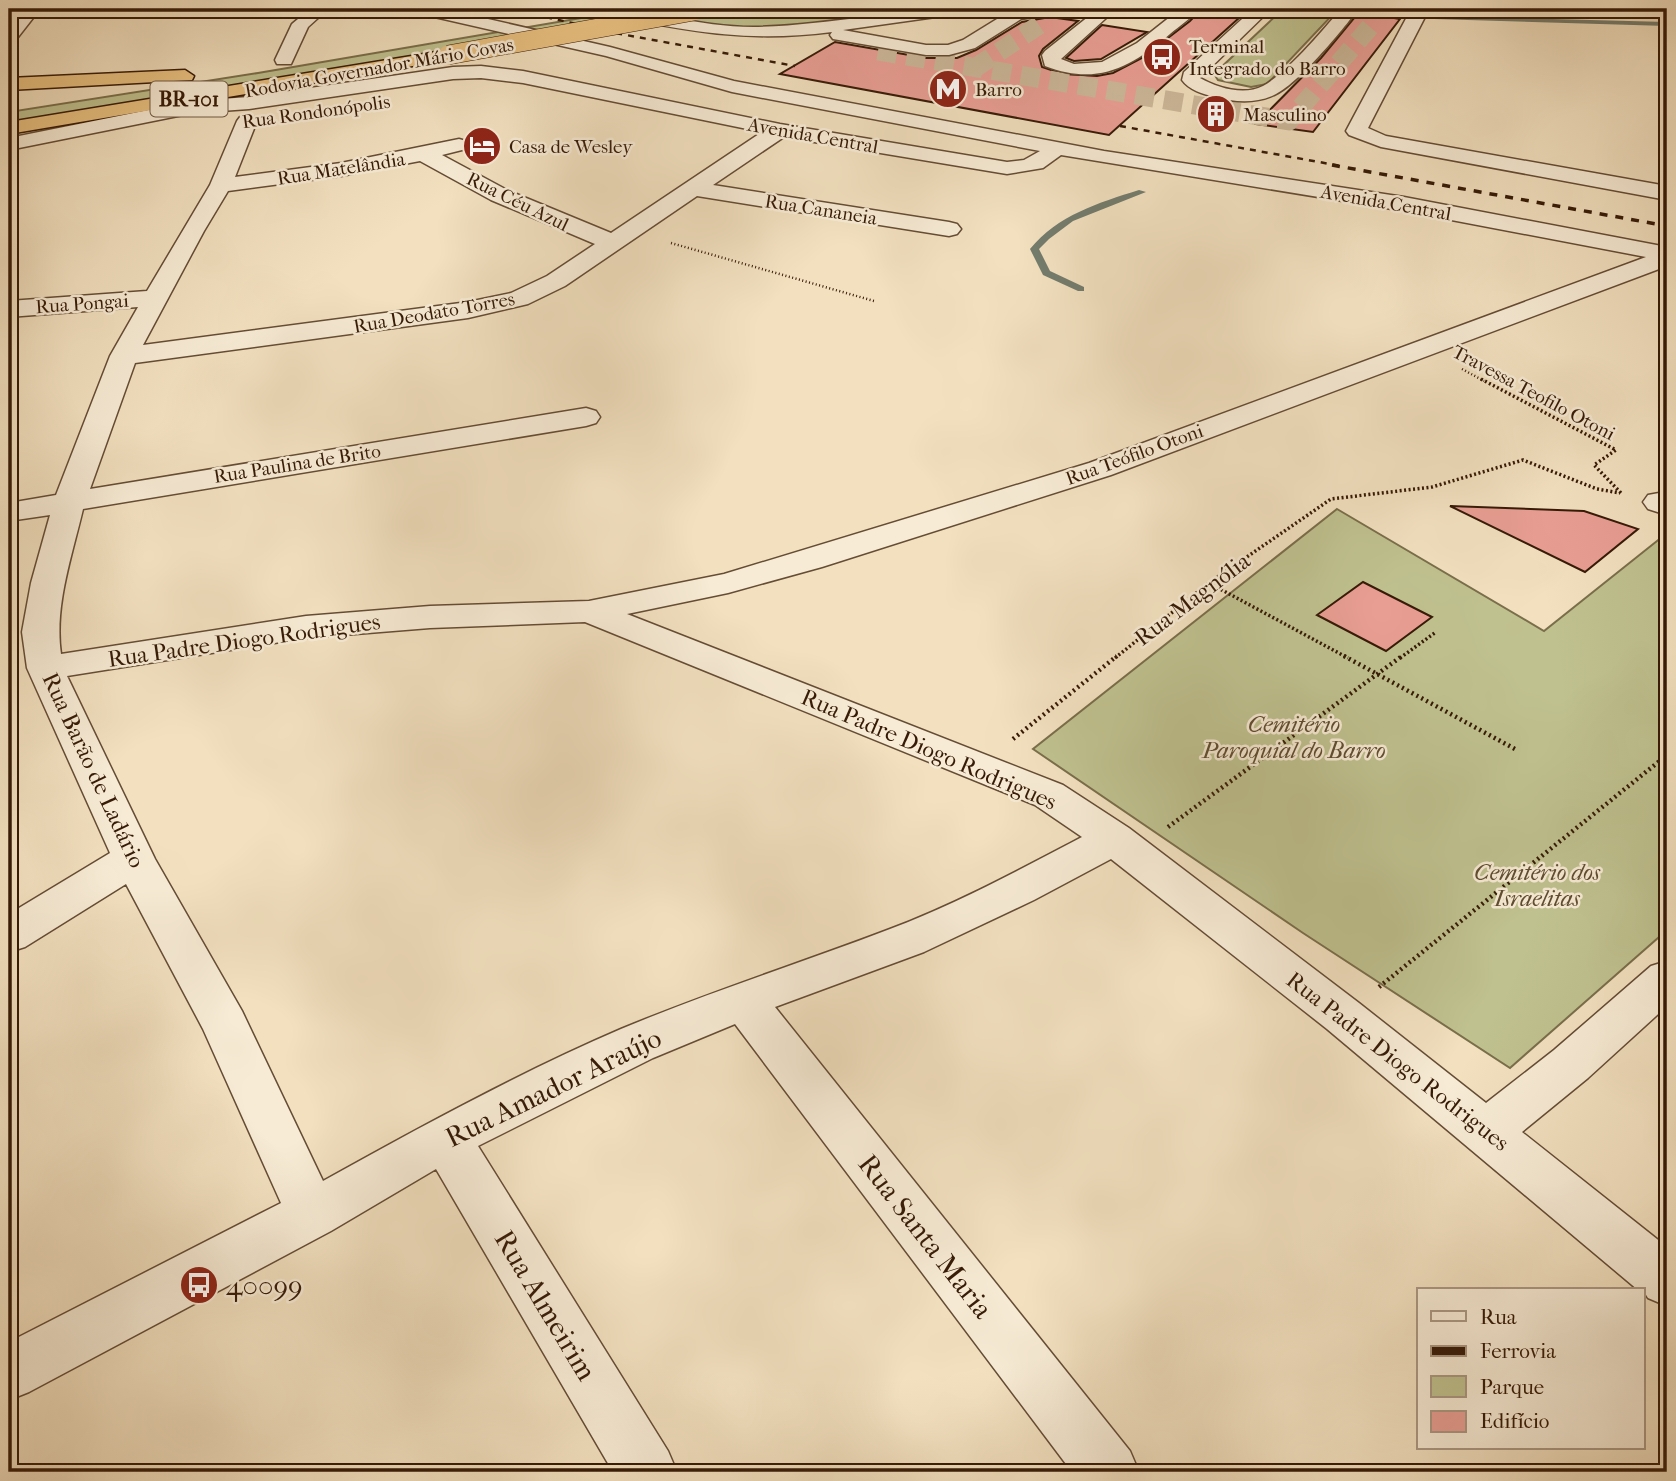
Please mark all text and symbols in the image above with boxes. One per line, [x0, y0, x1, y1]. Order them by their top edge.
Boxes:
street label: Rodovia Governador Mário Covas [243, 33, 515, 102]
bus stop icon: Terminal Integrado do Barro [1141, 36, 1183, 78]
place label: Terminal Integrado do Barro [1189, 36, 1346, 80]
metro station icon: Barro [927, 68, 969, 110]
place label: Barro [975, 79, 1022, 101]
road number: BR-101 [150, 82, 228, 116]
street label: Rua Rondonópolis [241, 91, 392, 133]
building icon: Masculino [1195, 93, 1237, 135]
place label: Masculino [1243, 104, 1327, 126]
street label: Avenida Central [745, 114, 880, 158]
hotel icon: Casa de Wesley [461, 125, 503, 167]
place label: Casa de Wesley [509, 136, 633, 158]
street label: Rua Matelândia [276, 148, 407, 190]
street label: Rua Céu Azul [463, 168, 572, 236]
street label: Avenida Central [1318, 181, 1453, 225]
street label: Rua Cananeia [763, 190, 879, 230]
street label: Rua Deodato Torres [352, 288, 516, 338]
street label: Rua Pongai [35, 290, 130, 318]
street label: Travessa Teofilo Otoni [1448, 341, 1619, 445]
street label: Rua Teófilo Otoni [1063, 420, 1206, 490]
street label: Rua Paulina de Brito [212, 440, 383, 488]
street label: Rua Magnólia [1129, 547, 1256, 652]
street label: Rua Padre Diogo Rodrigues [106, 608, 382, 673]
street label: Rua Barão de Ladário [36, 668, 151, 872]
street label: Rua Padre Diogo Rodrigues [797, 683, 1061, 816]
park label: Cemitério Paroquial do Barro [1201, 711, 1386, 764]
park label: Cemitério dos Israelitas [1474, 859, 1601, 912]
street label: Rua Padre Diogo Rodrigues [1281, 966, 1514, 1157]
street label: Rua Amador Araújo [440, 1021, 667, 1154]
street label: Rua Santa Maria [851, 1148, 1000, 1326]
street label: Rua Almeirim [488, 1224, 604, 1387]
bus stop icon: 40099 [178, 1264, 220, 1306]
place label: 40099 [226, 1269, 303, 1302]
legend [1417, 1288, 1644, 1450]
text: Rua [1480, 1305, 1517, 1329]
text: Ferrovia [1480, 1339, 1556, 1363]
text: Parque [1480, 1375, 1544, 1399]
text: Edifício [1480, 1409, 1549, 1433]

